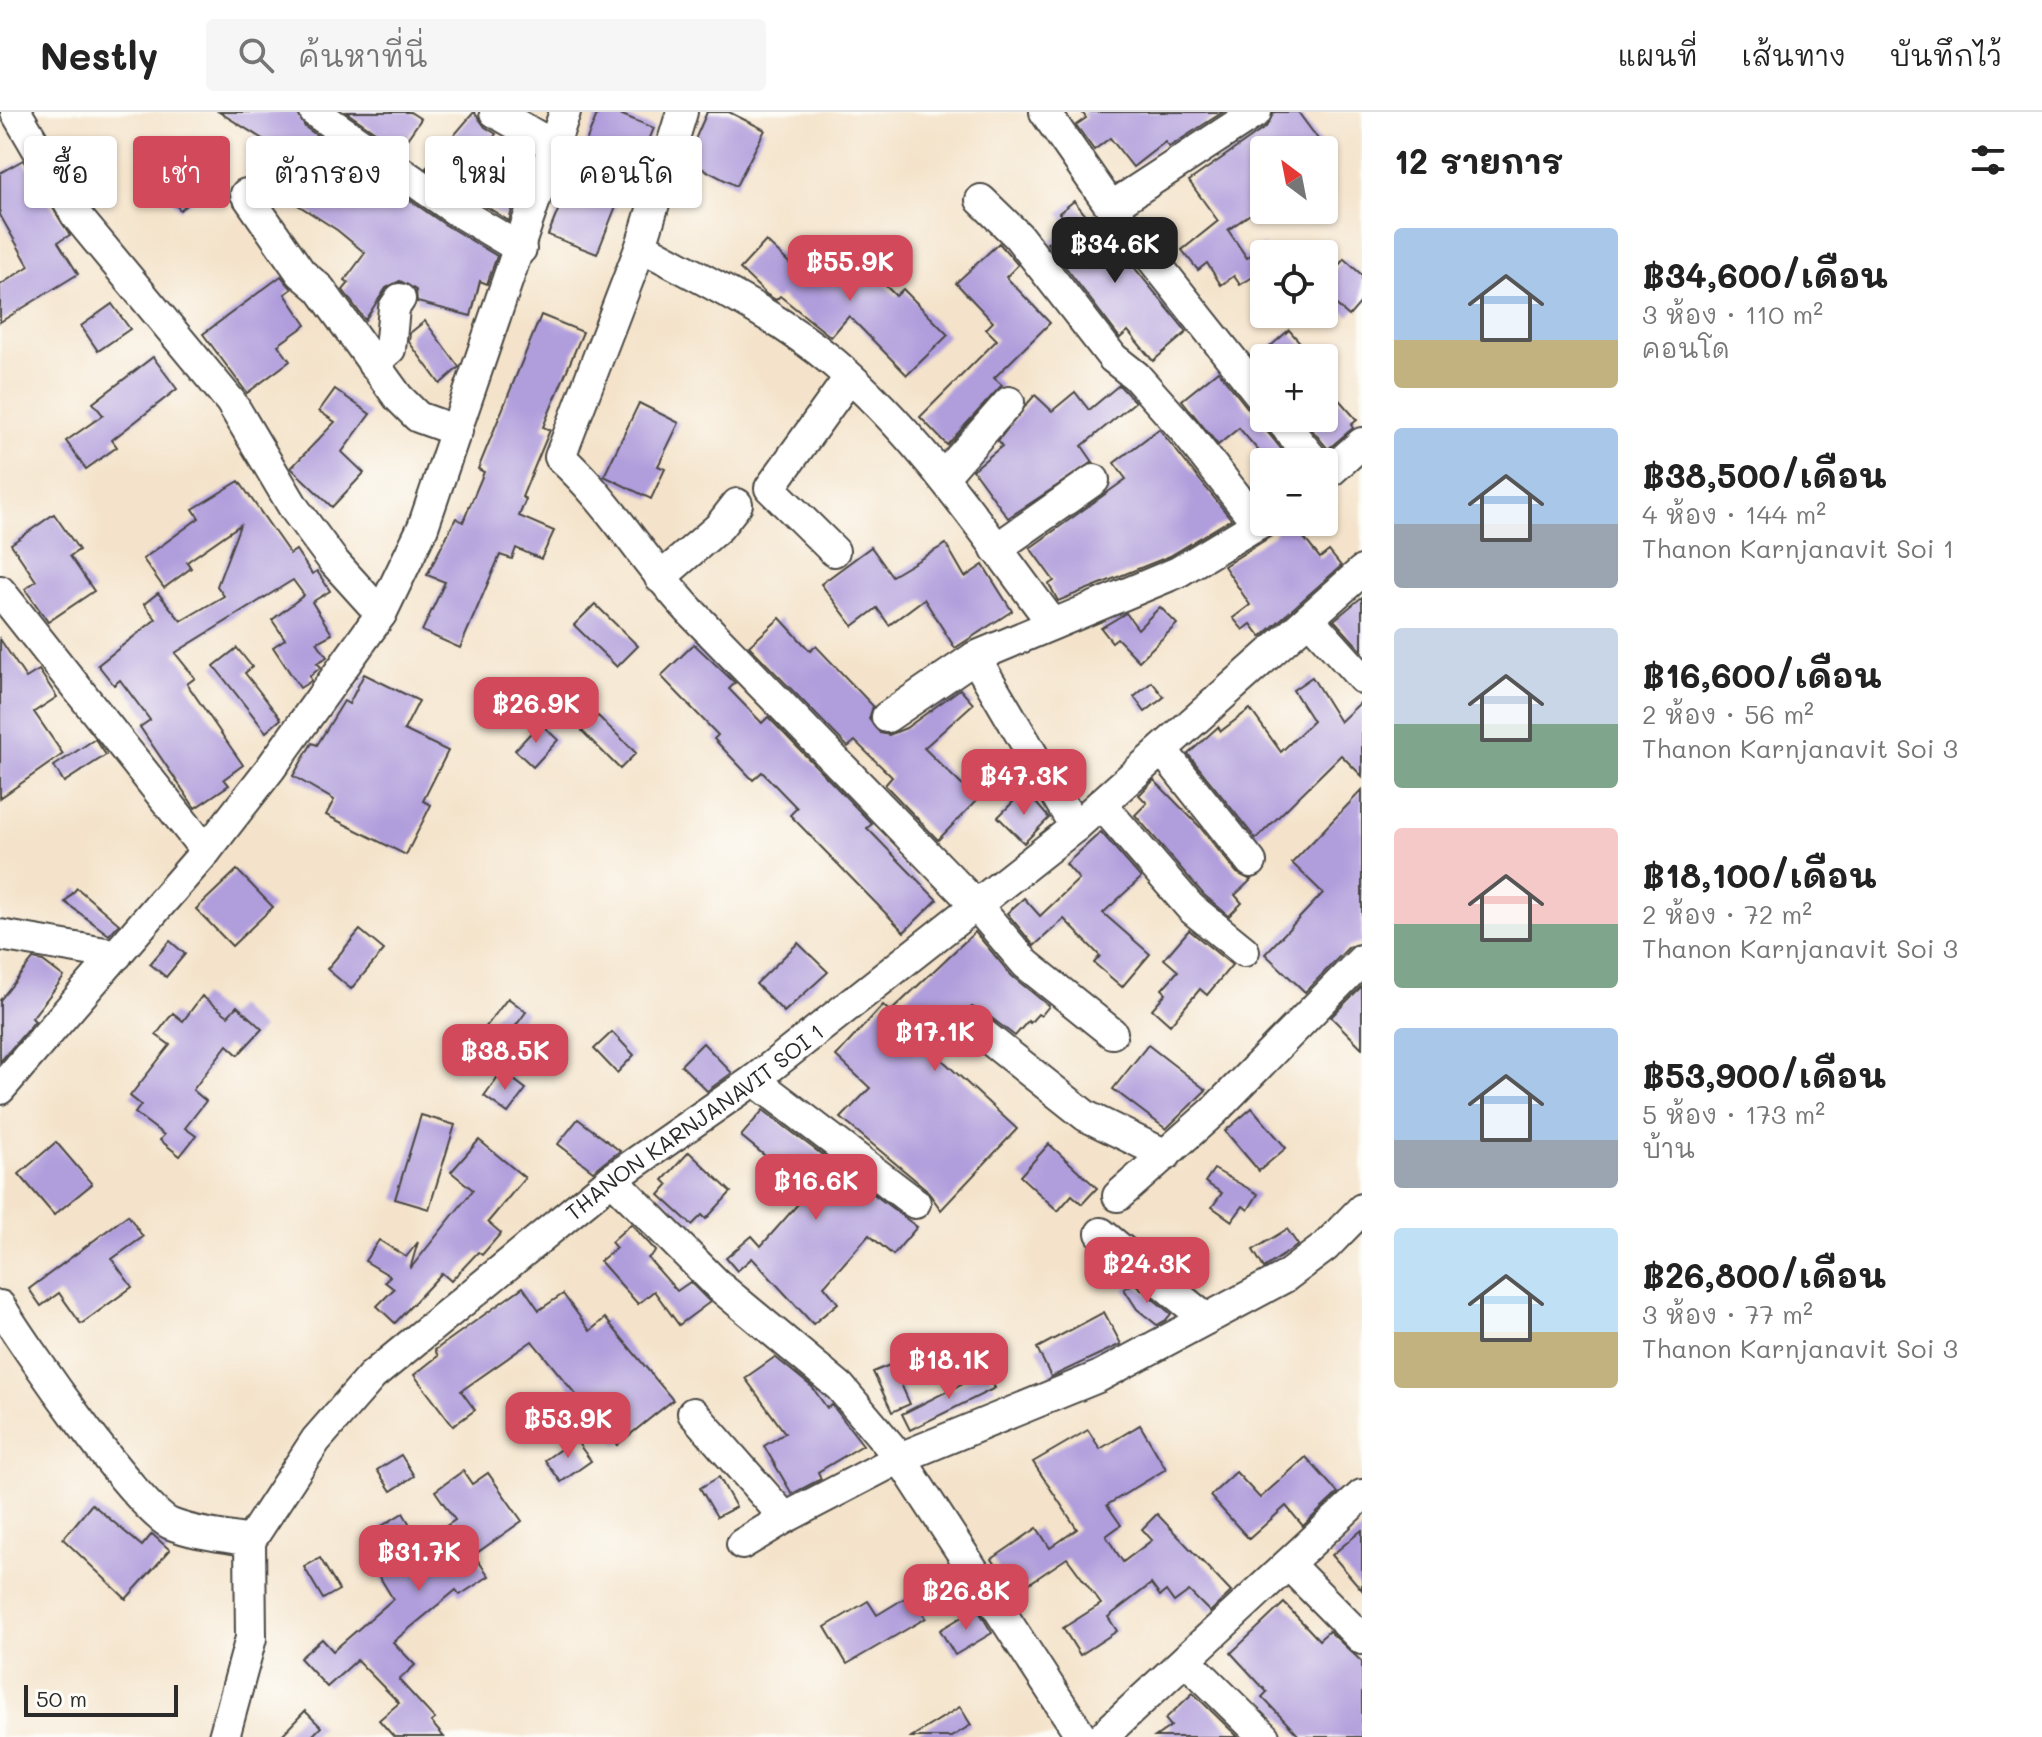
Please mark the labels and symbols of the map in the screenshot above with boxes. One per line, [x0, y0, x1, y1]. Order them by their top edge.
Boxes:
north arrow [1250, 136, 1338, 224]
pin: ฿34.6K [1050, 217, 1180, 285]
pin: ฿55.9K [785, 235, 915, 303]
pin: ฿26.9K [471, 677, 601, 745]
pin: ฿47.3K [959, 749, 1089, 817]
pin: ฿17.1K [870, 1005, 1000, 1073]
street label: THANON KARNJANAVIT SOI 1 [559, 1017, 829, 1226]
pin: ฿38.5K [440, 1024, 570, 1092]
pin: ฿16.6K [751, 1154, 881, 1222]
pin: ฿24.3K [1082, 1237, 1212, 1305]
pin: ฿18.1K [884, 1333, 1014, 1401]
pin: ฿53.9K [503, 1392, 633, 1460]
pin: ฿31.7K [354, 1525, 484, 1593]
pin: ฿26.8K [901, 1564, 1031, 1632]
scale bar [24, 1681, 178, 1717]

